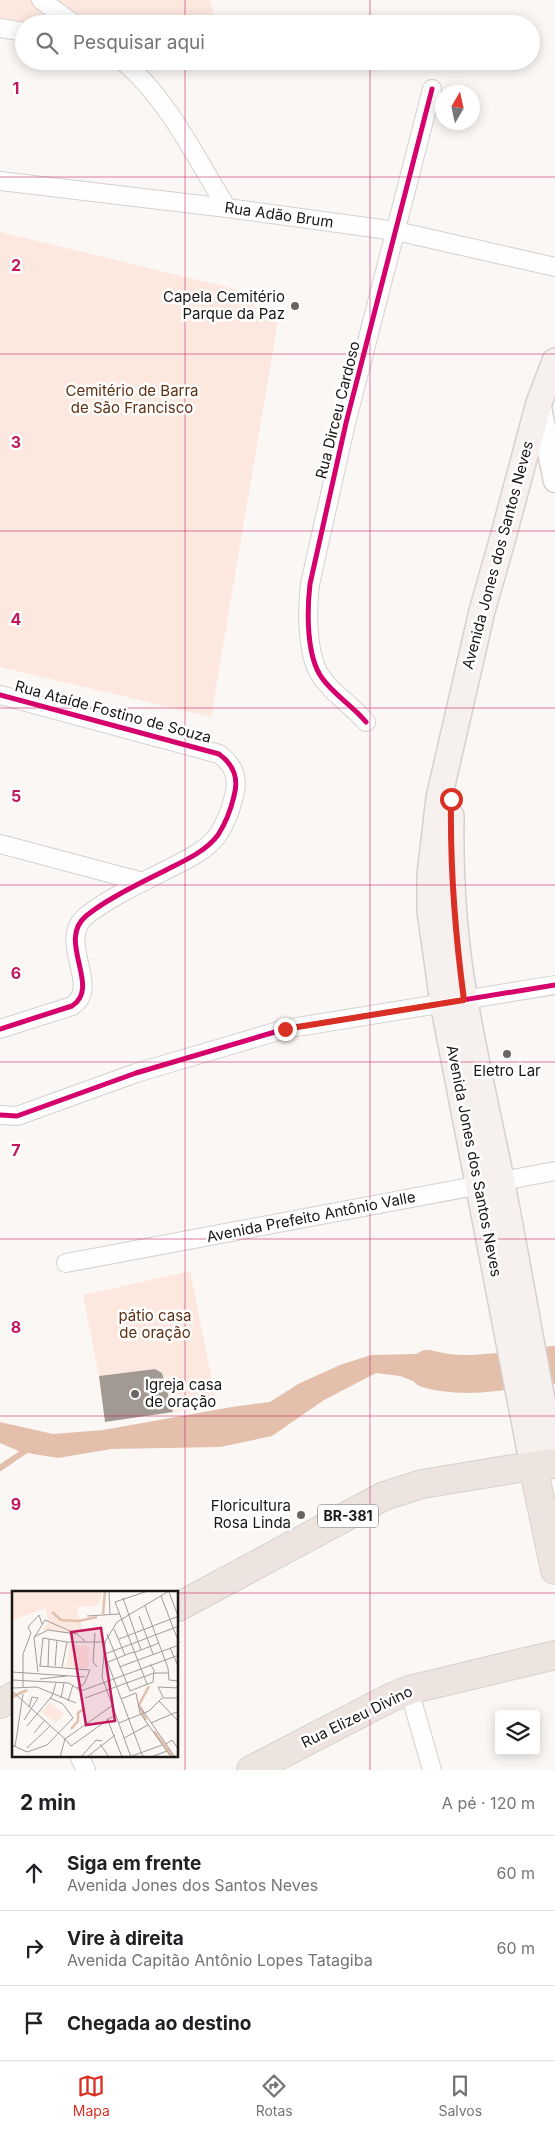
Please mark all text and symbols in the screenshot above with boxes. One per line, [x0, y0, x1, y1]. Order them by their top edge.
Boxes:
search box [15, 15, 540, 70]
icon: search [33, 29, 61, 57]
text: Pesquisar aqui [73, 31, 205, 54]
text: 1 [13, 78, 19, 98]
north arrow [435, 85, 480, 130]
street label: Rua Adão Brum [223, 197, 335, 232]
text: 2 [11, 255, 21, 275]
place label: Capela Cemitério Parque da Paz [163, 287, 285, 323]
marker: Capela Cemitério Parque da Paz [289, 300, 301, 312]
street label: Rua Dirceu Cardoso [311, 339, 364, 481]
park label: Cemitério de Barra de São Francisco [65, 381, 199, 417]
text: 3 [11, 432, 21, 452]
street label: Avenida Jones dos Santos Neves [458, 439, 537, 671]
text: 4 [11, 609, 22, 629]
street label: Rua Ataíde Fostino de Souza [13, 676, 213, 747]
text: 5 [11, 786, 21, 806]
route start [440, 788, 463, 811]
text: 6 [11, 963, 21, 983]
route end [274, 1018, 297, 1041]
street label: Avenida Jones dos Santos Neves [443, 1043, 506, 1278]
marker: Eletro Lar [501, 1048, 513, 1060]
place label: Eletro Lar [473, 1061, 541, 1080]
text: 7 [11, 1140, 21, 1160]
street label: Avenida Prefeito Antônio Valle [205, 1187, 417, 1246]
park label: pátio casa de oração [119, 1306, 192, 1342]
text: 8 [11, 1317, 21, 1337]
place label: Igreja casa de oração [145, 1375, 222, 1411]
marker: Igreja casa de oração [129, 1388, 141, 1400]
text: 9 [11, 1494, 21, 1514]
place label: Floricultura Rosa Linda [211, 1496, 291, 1532]
road number: BR-381 [318, 1504, 378, 1528]
marker: Floricultura Rosa Linda [295, 1509, 307, 1521]
inset map [12, 1591, 179, 1758]
street label: Rua Elizeu Divino [298, 1681, 416, 1752]
map controls [495, 1710, 540, 1755]
button: layers [495, 1710, 540, 1755]
text: 2 min [20, 1790, 76, 1815]
text: A pé · 120 m [442, 1793, 535, 1813]
text: Siga em frente [67, 1852, 201, 1875]
icon: ahead [20, 1859, 48, 1887]
text: 60 m [496, 1863, 535, 1883]
text: Avenida Jones dos Santos Neves [67, 1875, 318, 1895]
text: Vire à direita [67, 1927, 184, 1950]
icon: right [20, 1934, 48, 1962]
text: 60 m [496, 1938, 535, 1958]
text: Avenida Capitão Antônio Lopes Tatagiba [67, 1950, 373, 1970]
icon: arrive [20, 2009, 48, 2037]
text: Chegada ao destino [67, 2012, 251, 2035]
tab: Mapa [73, 2072, 110, 2119]
tab: Rotas [256, 2072, 293, 2119]
tab: Salvos [438, 2072, 482, 2119]

